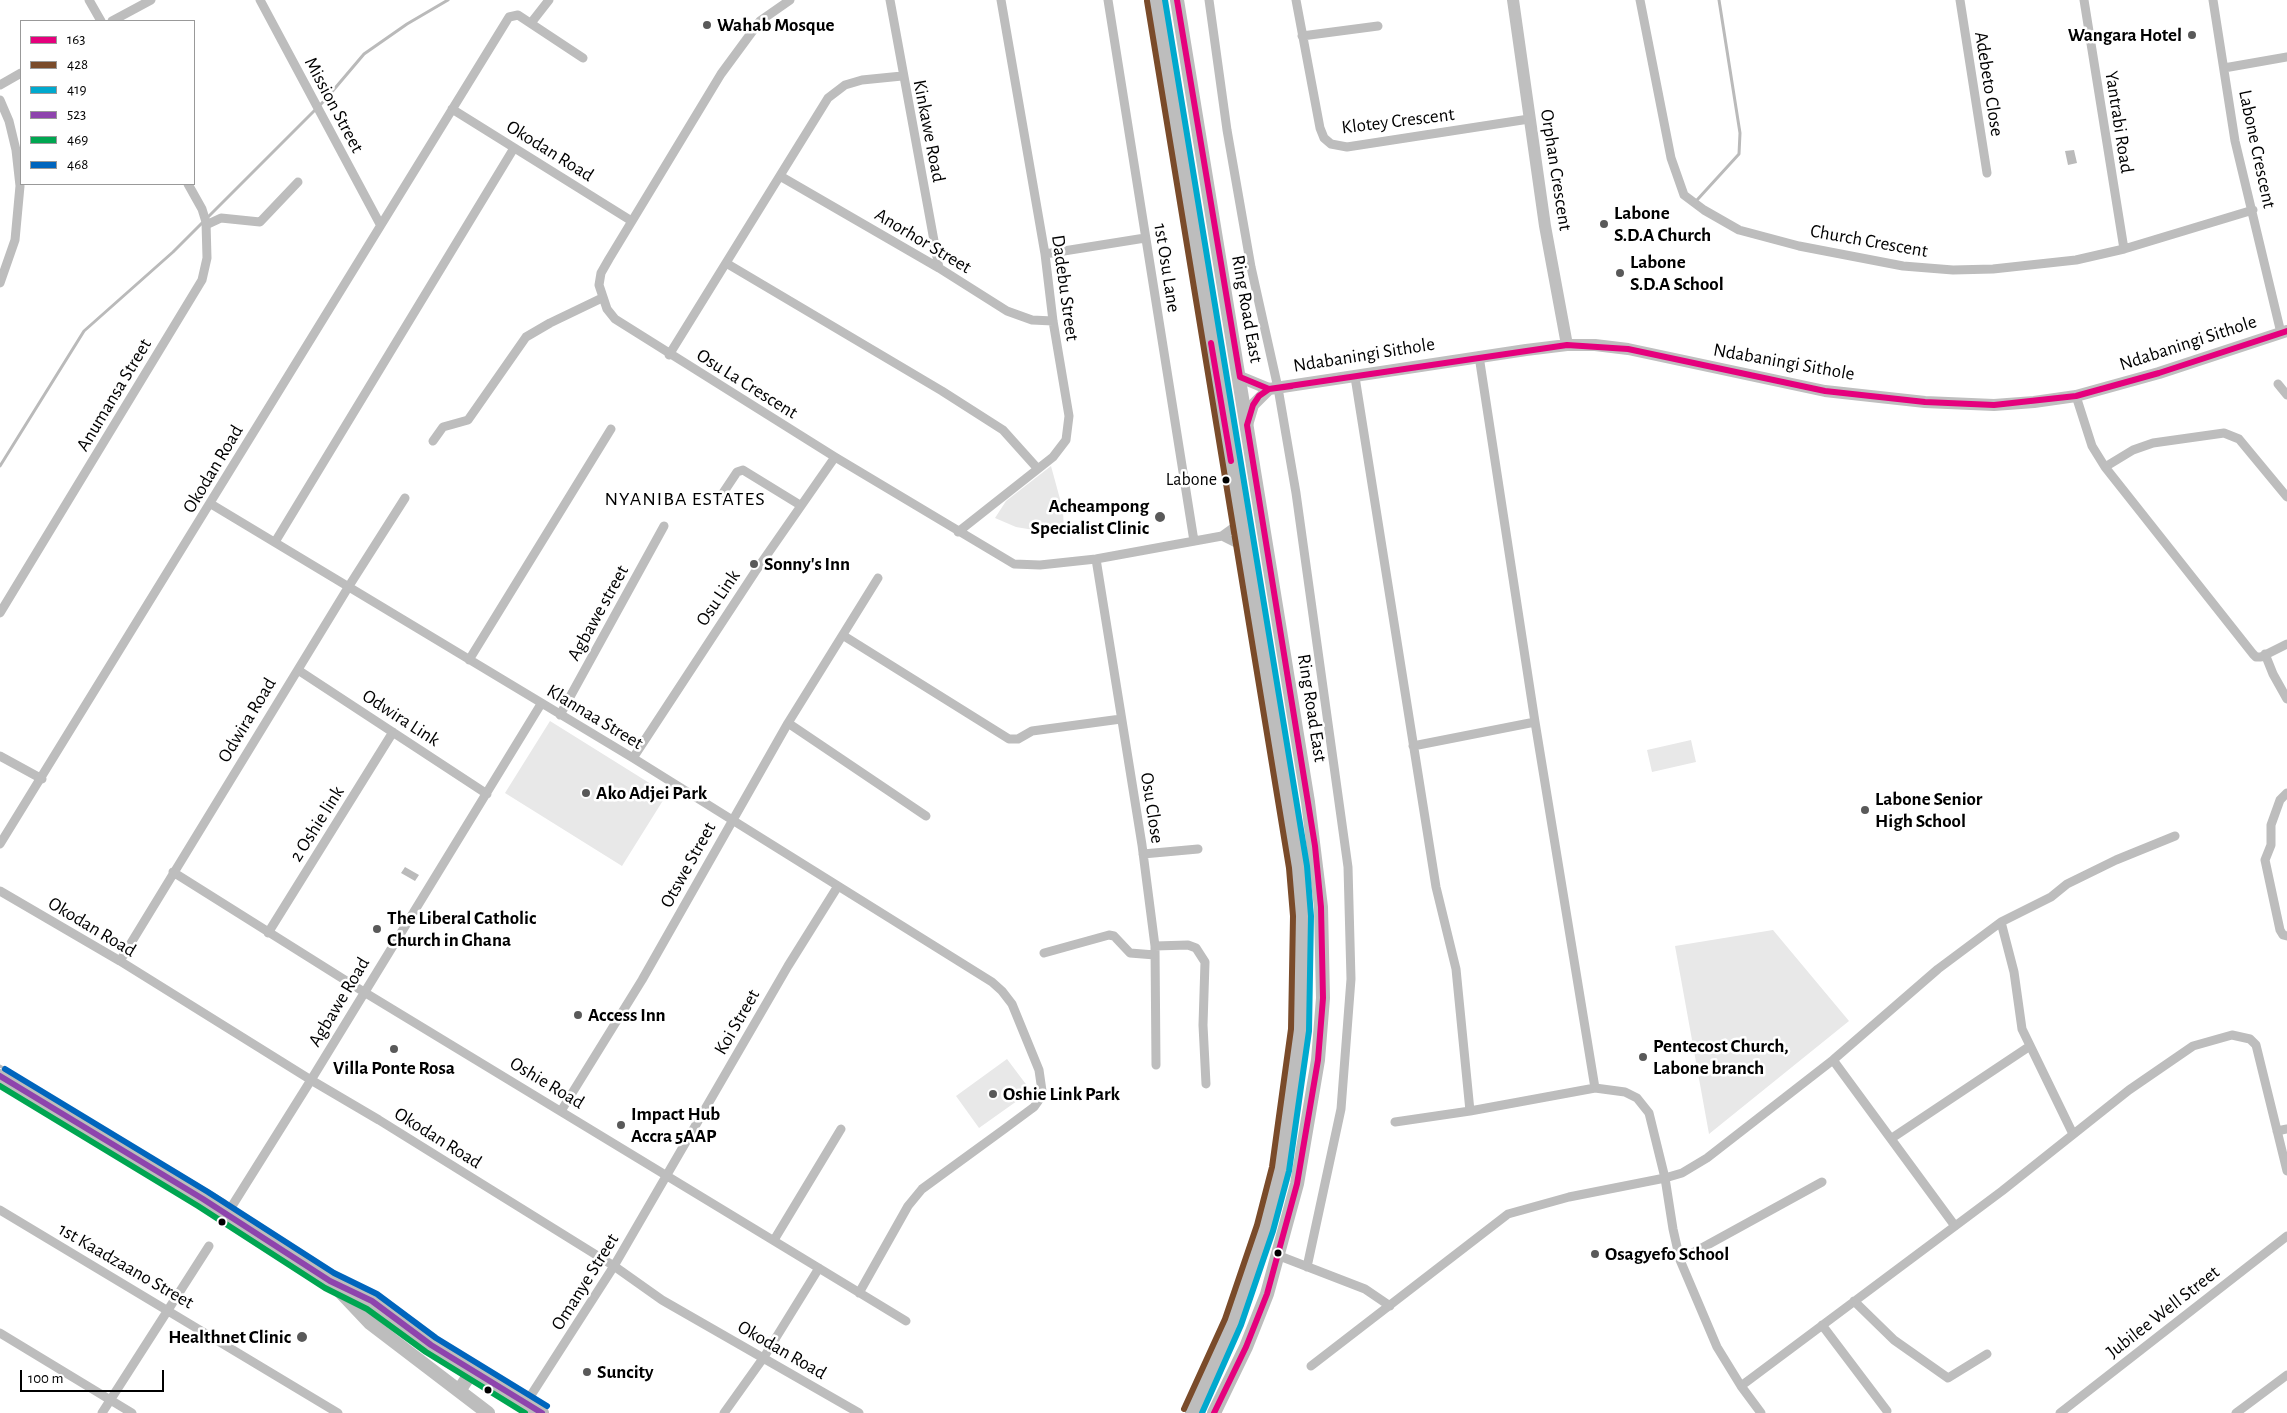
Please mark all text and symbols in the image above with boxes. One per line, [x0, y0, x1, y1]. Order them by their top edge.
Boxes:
place label: Wahab Mosque [717, 14, 835, 36]
marker: Wahab Mosque [701, 19, 713, 31]
legend [20, 20, 195, 185]
place label: Wangara Hotel [2068, 24, 2182, 46]
marker: Wangara Hotel [2186, 29, 2198, 41]
street label: Adebeto Close [1969, 30, 2009, 138]
text: 163 [67, 32, 85, 47]
street label: Mission Street [299, 53, 369, 157]
text: 428 [67, 57, 88, 72]
street label: Yantrabi Road [2100, 69, 2138, 175]
street label: Kinkawe Road [908, 78, 950, 184]
text: 419 [67, 82, 86, 97]
street label: Labone Crescent [2233, 88, 2281, 210]
street label: Klotey Crescent [1340, 103, 1456, 139]
text: 523 [67, 107, 86, 122]
street label: Orphan Crescent [1535, 108, 1577, 232]
street label: Okodan Road [502, 115, 598, 187]
text: 469 [67, 132, 88, 147]
text: 468 [67, 157, 88, 172]
place label: Labone S.D.A Church [1614, 202, 1711, 246]
street label: Anorhor Street [870, 203, 976, 279]
marker: Labone S.D.A Church [1598, 218, 1610, 230]
street label: Church Crescent [1808, 219, 1930, 263]
street label: 1st Osu Lane [1149, 222, 1185, 314]
street label: Dadebu Street [1046, 233, 1084, 343]
place label: Labone S.D.A School [1630, 251, 1724, 295]
street label: Ring Road East [1226, 253, 1268, 365]
marker: Labone S.D.A School [1614, 267, 1626, 279]
street label: Ndabaningi Sithole [2116, 310, 2260, 376]
street label: Ndabaningi Sithole [1292, 333, 1436, 377]
street label: Anumansa Street [71, 335, 157, 455]
street label: Ndabaningi Sithole [1712, 338, 1856, 386]
street label: Osu La Crescent [692, 344, 802, 424]
street label: Okodan Road [178, 421, 248, 517]
place label: Labone [1166, 469, 1217, 491]
marker: Labone [1221, 475, 1231, 485]
district label: NYANIBA ESTATES [603, 487, 767, 511]
place label: Acheampong Specialist Clinic [1031, 495, 1149, 539]
marker: Acheampong Specialist Clinic [1153, 510, 1167, 524]
place label: Sonny's Inn [764, 553, 850, 575]
marker: Sonny's Inn [748, 558, 760, 570]
street label: Agbawe street [562, 561, 634, 665]
street label: Osu Link [691, 566, 745, 630]
street label: Ring Road East [1292, 652, 1332, 764]
street label: Odwira Road [213, 673, 281, 767]
street label: Klannaa Street [543, 679, 647, 755]
street label: Odwira Link [358, 684, 444, 752]
street label: Osu Close [1135, 771, 1169, 845]
street label: 2 Oshie link [285, 782, 349, 866]
place label: Ako Adjei Park [596, 782, 707, 804]
marker: Ako Adjei Park [580, 787, 592, 799]
place label: Labone Senior High School [1875, 788, 1982, 832]
marker: Labone Senior High School [1859, 804, 1871, 816]
street label: Otswe Street [655, 818, 721, 912]
street label: Okodan Road [44, 892, 140, 962]
place label: The Liberal Catholic Church in Ghana [387, 907, 536, 951]
marker: The Liberal Catholic Church in Ghana [371, 923, 383, 935]
street label: Agbawe Road [303, 953, 375, 1051]
street label: Koi Street [709, 985, 765, 1059]
place label: Access Inn [588, 1004, 666, 1026]
marker: Access Inn [572, 1009, 584, 1021]
place label: Pentecost Church, Labone branch [1653, 1035, 1789, 1079]
marker: Villa Ponte Rosa [388, 1043, 400, 1055]
marker: Pentecost Church, Labone branch [1637, 1051, 1649, 1063]
street label: Oshie Road [505, 1052, 589, 1114]
place label: Villa Ponte Rosa [333, 1057, 455, 1079]
place label: Oshie Link Park [1003, 1083, 1120, 1105]
marker: Oshie Link Park [987, 1088, 999, 1100]
street label: Okodan Road [390, 1102, 486, 1174]
place label: Impact Hub Accra 5AAP [631, 1103, 720, 1147]
marker: Impact Hub Accra 5AAP [615, 1119, 627, 1131]
unlabelled marker [217, 1217, 227, 1227]
street label: 1st Kaadzaano Street [54, 1218, 198, 1314]
street label: Omanye Street [546, 1229, 624, 1335]
place label: Osagyefo School [1605, 1243, 1729, 1265]
unlabelled marker [1273, 1248, 1283, 1258]
marker: Osagyefo School [1589, 1248, 1601, 1260]
street label: Jubilee Well Street [2102, 1261, 2224, 1363]
street label: Okodan Road [733, 1315, 831, 1385]
place label: Healthnet Clinic [168, 1326, 291, 1348]
marker: Healthnet Clinic [295, 1330, 309, 1344]
scale bar [22, 1360, 166, 1392]
place label: Suncity [597, 1361, 654, 1383]
marker: Suncity [581, 1366, 593, 1378]
text: 100 m [28, 1371, 63, 1386]
unlabelled marker [483, 1385, 493, 1395]

